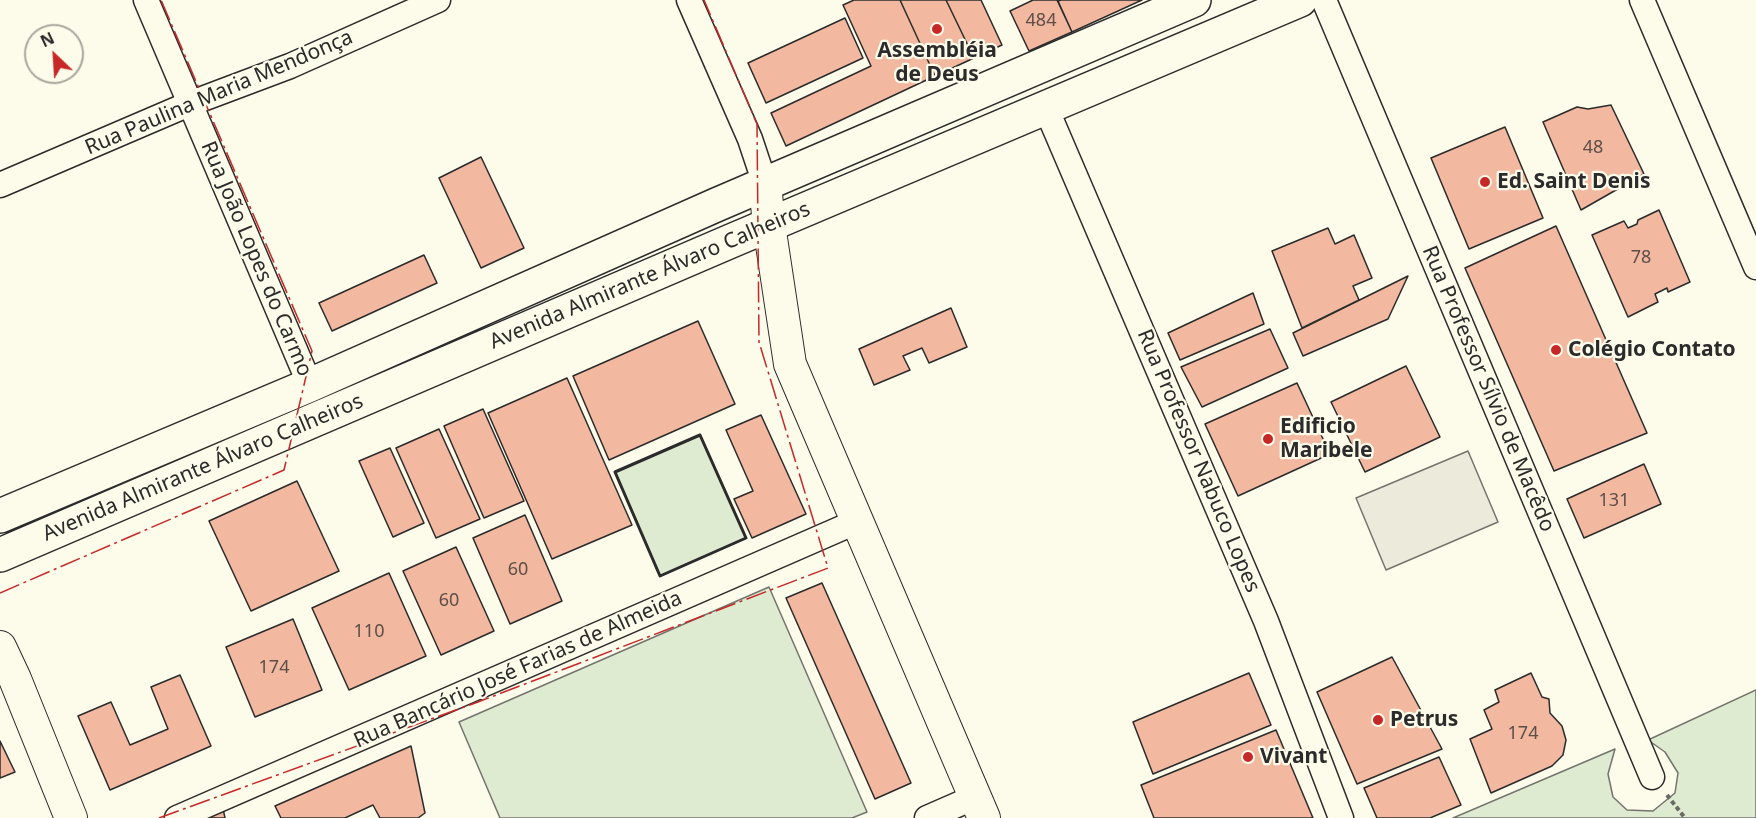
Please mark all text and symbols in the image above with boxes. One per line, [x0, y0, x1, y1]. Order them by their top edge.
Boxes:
house number: 484 [1026, 10, 1056, 32]
marker: Assembléia de Deus [930, 22, 944, 36]
north arrow [24, 24, 84, 84]
street label: Rua Paulina Maria Mendonça [81, 25, 357, 161]
text: N [37, 27, 58, 52]
place label: Assembléia de Deus [877, 38, 997, 88]
house number: 48 [1583, 137, 1603, 159]
street label: Rua João Lopes do Carmo [195, 138, 317, 380]
place label: Ed. Saint Denis [1497, 169, 1650, 195]
marker: Ed. Saint Denis [1478, 175, 1492, 189]
street label: Avenida Almirante Álvaro Calheiros [486, 197, 814, 355]
street label: Rua Professor Sílvio de Macêdo [1416, 242, 1560, 536]
house number: 78 [1631, 247, 1651, 269]
street label: Rua Professor Nabuco Lopes [1131, 326, 1265, 596]
place label: Colégio Contato [1568, 337, 1736, 363]
marker: Colégio Contato [1549, 343, 1563, 357]
street label: Avenida Almirante Álvaro Calheiros [39, 389, 367, 547]
place label: Edificio Maribele [1280, 414, 1373, 464]
marker: Edificio Maribele [1261, 432, 1275, 446]
house number: 131 [1599, 490, 1629, 512]
house number: 60 [508, 559, 528, 581]
street label: Rua Bancário José Farias de Almeida [350, 586, 686, 754]
house number: 60 [439, 590, 459, 612]
house number: 110 [354, 621, 384, 643]
house number: 174 [259, 657, 289, 679]
place label: Petrus [1390, 707, 1458, 733]
marker: Petrus [1371, 713, 1385, 727]
house number: 174 [1508, 723, 1538, 745]
place label: Vivant [1260, 744, 1327, 770]
marker: Vivant [1241, 750, 1255, 764]

